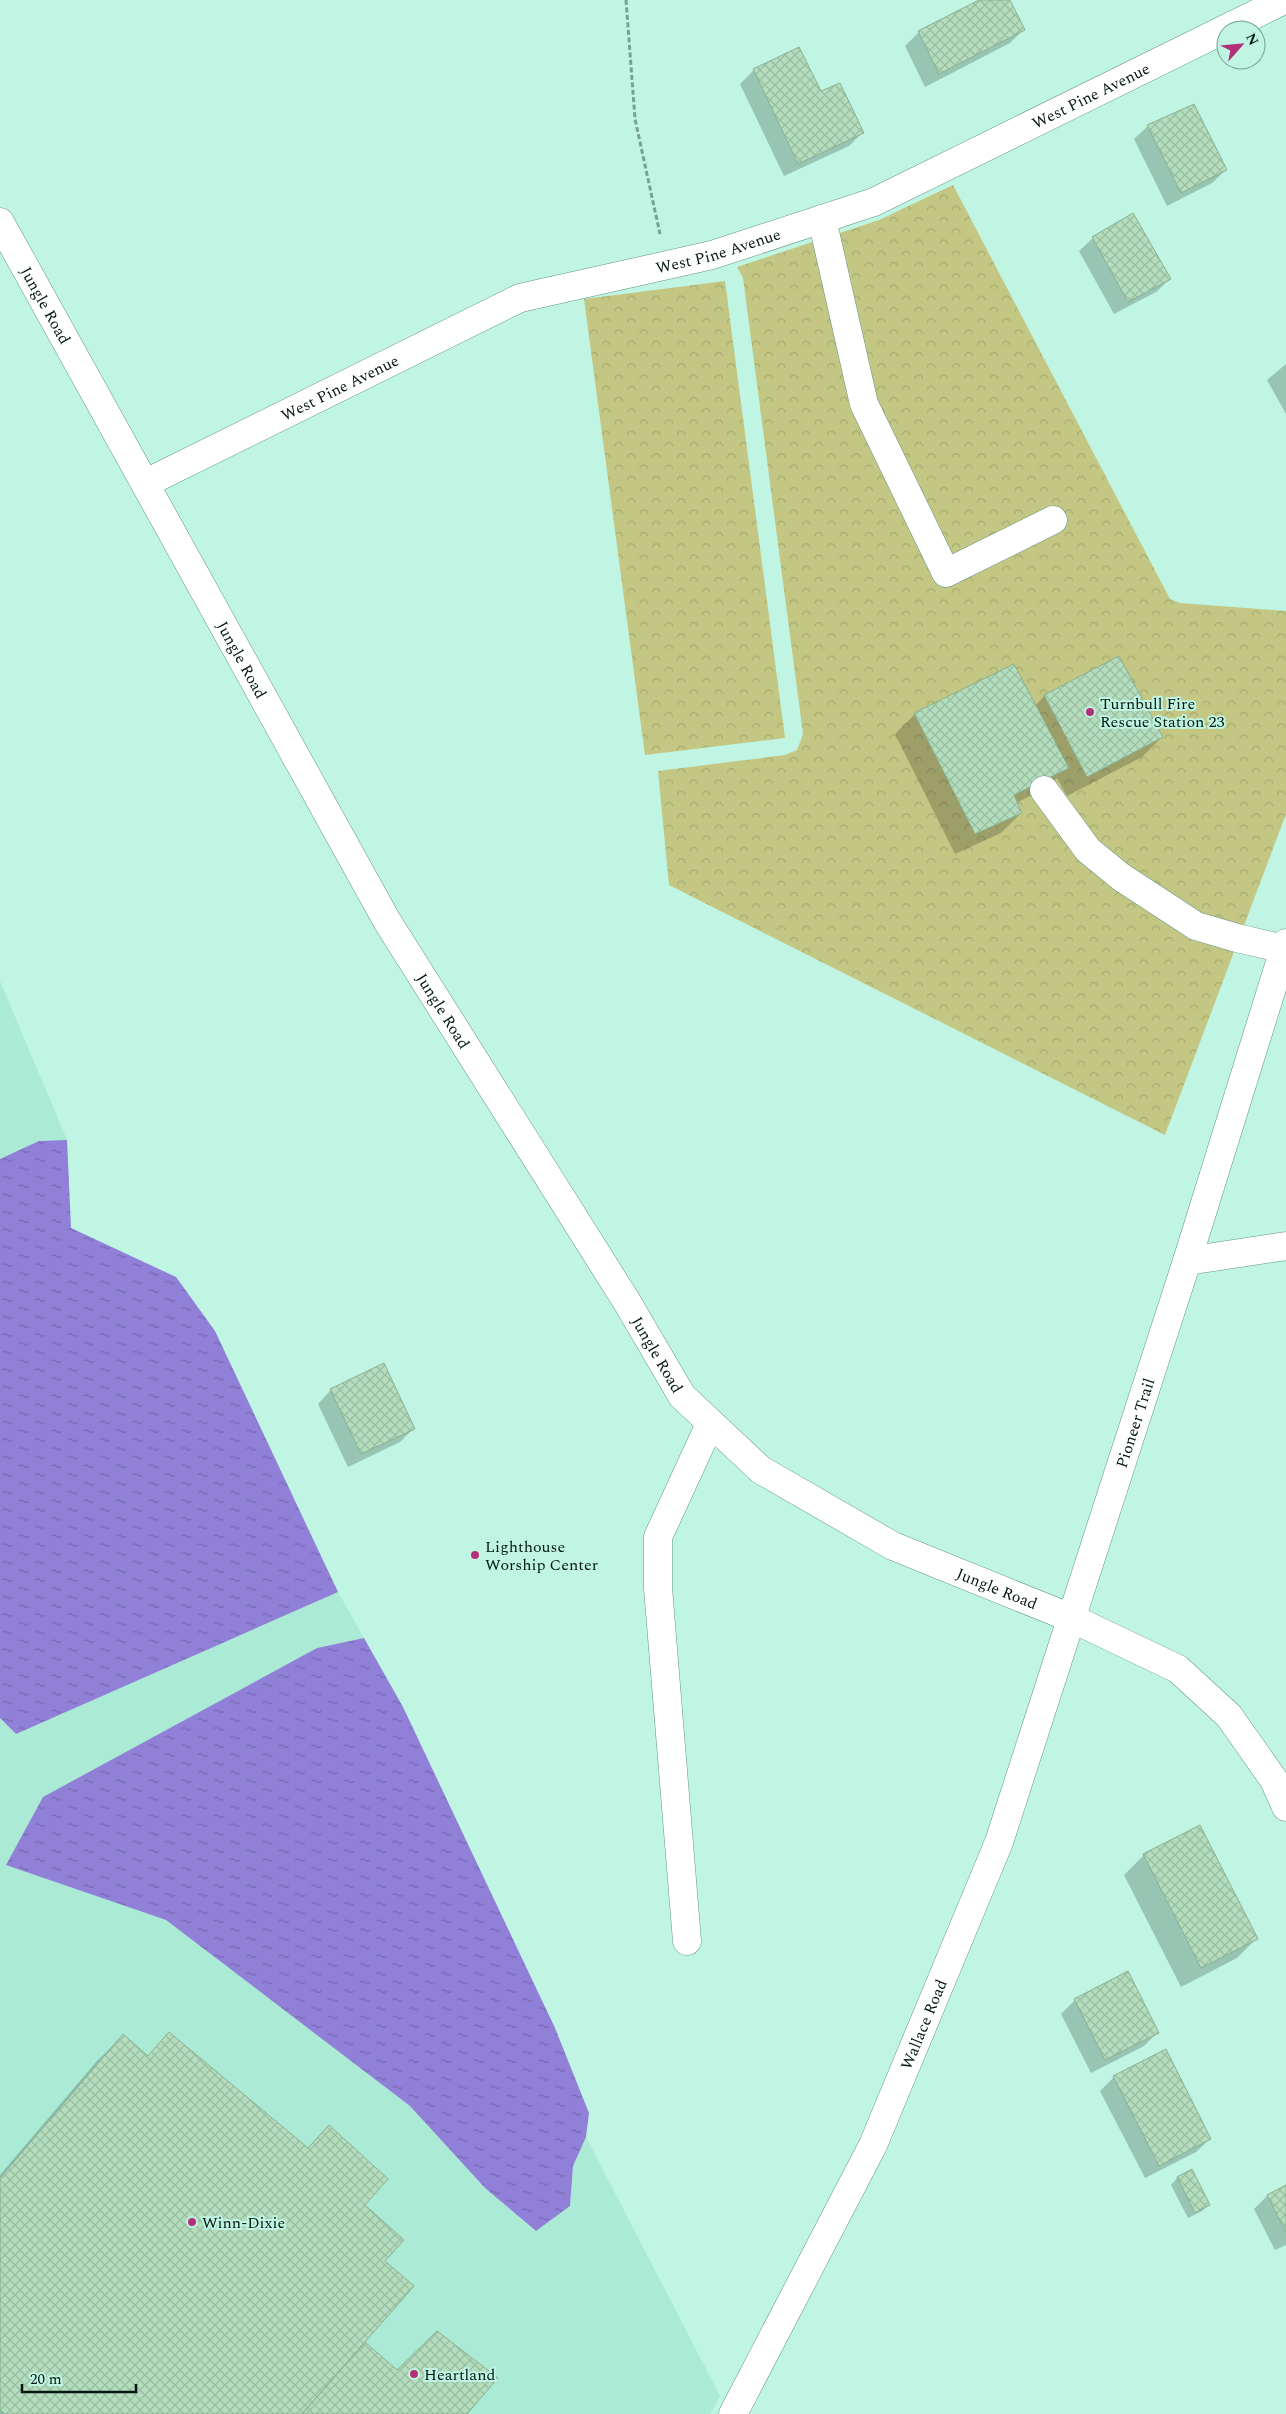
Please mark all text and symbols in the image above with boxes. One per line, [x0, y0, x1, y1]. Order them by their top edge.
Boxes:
north arrow [1216, 20, 1266, 70]
text: N [1240, 29, 1264, 49]
street label: West Pine Avenue [1028, 57, 1154, 135]
street label: West Pine Avenue [654, 222, 784, 280]
street label: Jungle Road [14, 262, 76, 349]
street label: West Pine Avenue [277, 349, 403, 427]
street label: Jungle Road [210, 617, 273, 703]
place label: Turnbull Fire Rescue Station 23 [1100, 692, 1224, 734]
marker: Turnbull Fire Rescue Station 23 [1084, 706, 1096, 718]
street label: Jungle Road [410, 969, 476, 1054]
street label: Jungle Road [625, 1312, 689, 1398]
street label: Pioneer Trail [1110, 1375, 1161, 1471]
place label: Lighthouse Worship Center [485, 1535, 598, 1577]
marker: Lighthouse Worship Center [469, 1549, 481, 1561]
street label: Jungle Road [953, 1562, 1041, 1616]
street label: Wallace Road [895, 1976, 954, 2074]
place label: Winn-Dixie [202, 2211, 285, 2235]
marker: Winn-Dixie [186, 2216, 198, 2228]
scale bar [22, 2362, 136, 2394]
place label: Heartland [424, 2363, 495, 2387]
text: 20 m [30, 2368, 62, 2391]
marker: Heartland [408, 2368, 420, 2380]

